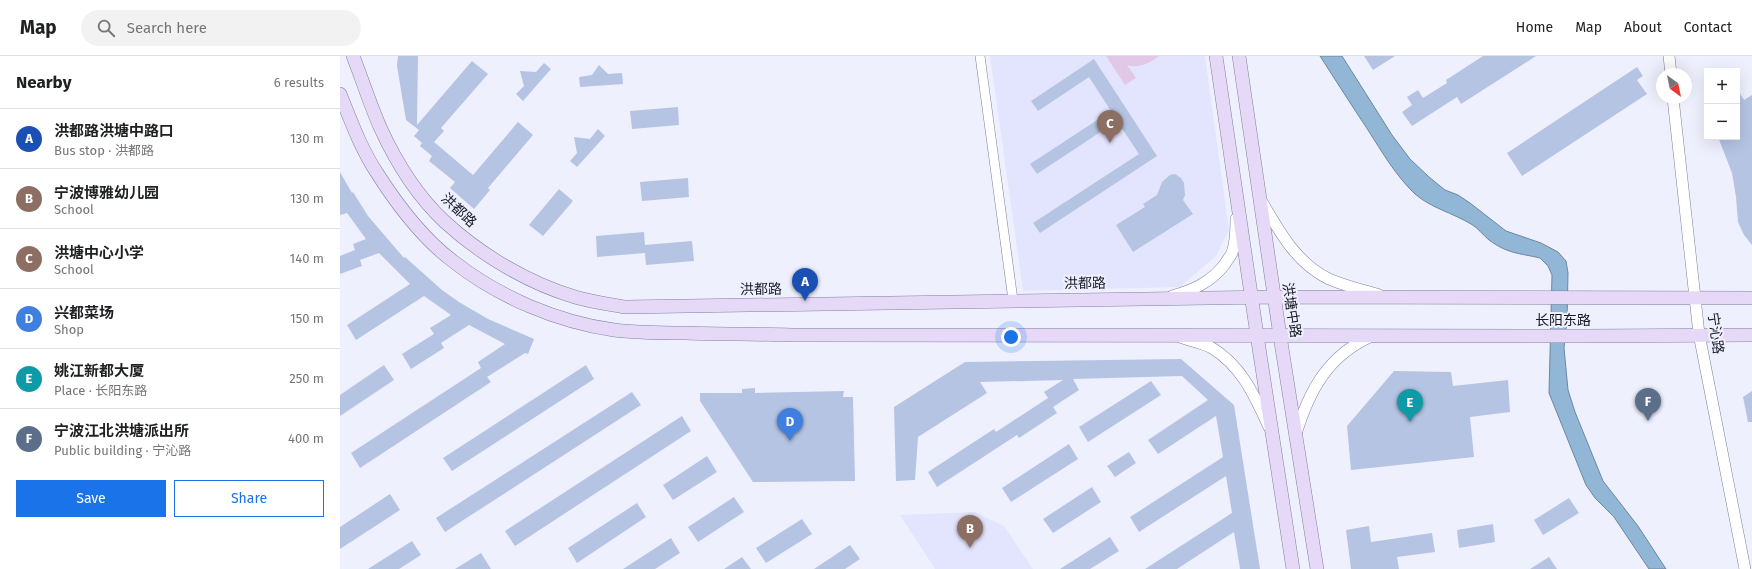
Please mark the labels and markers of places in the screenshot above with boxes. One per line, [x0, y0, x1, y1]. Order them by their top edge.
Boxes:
pin: C [1097, 110, 1123, 143]
pin: A [792, 268, 818, 301]
pin: F [1635, 388, 1661, 421]
pin: E [1397, 389, 1423, 422]
pin: D [777, 408, 803, 441]
pin: B [957, 515, 983, 548]

